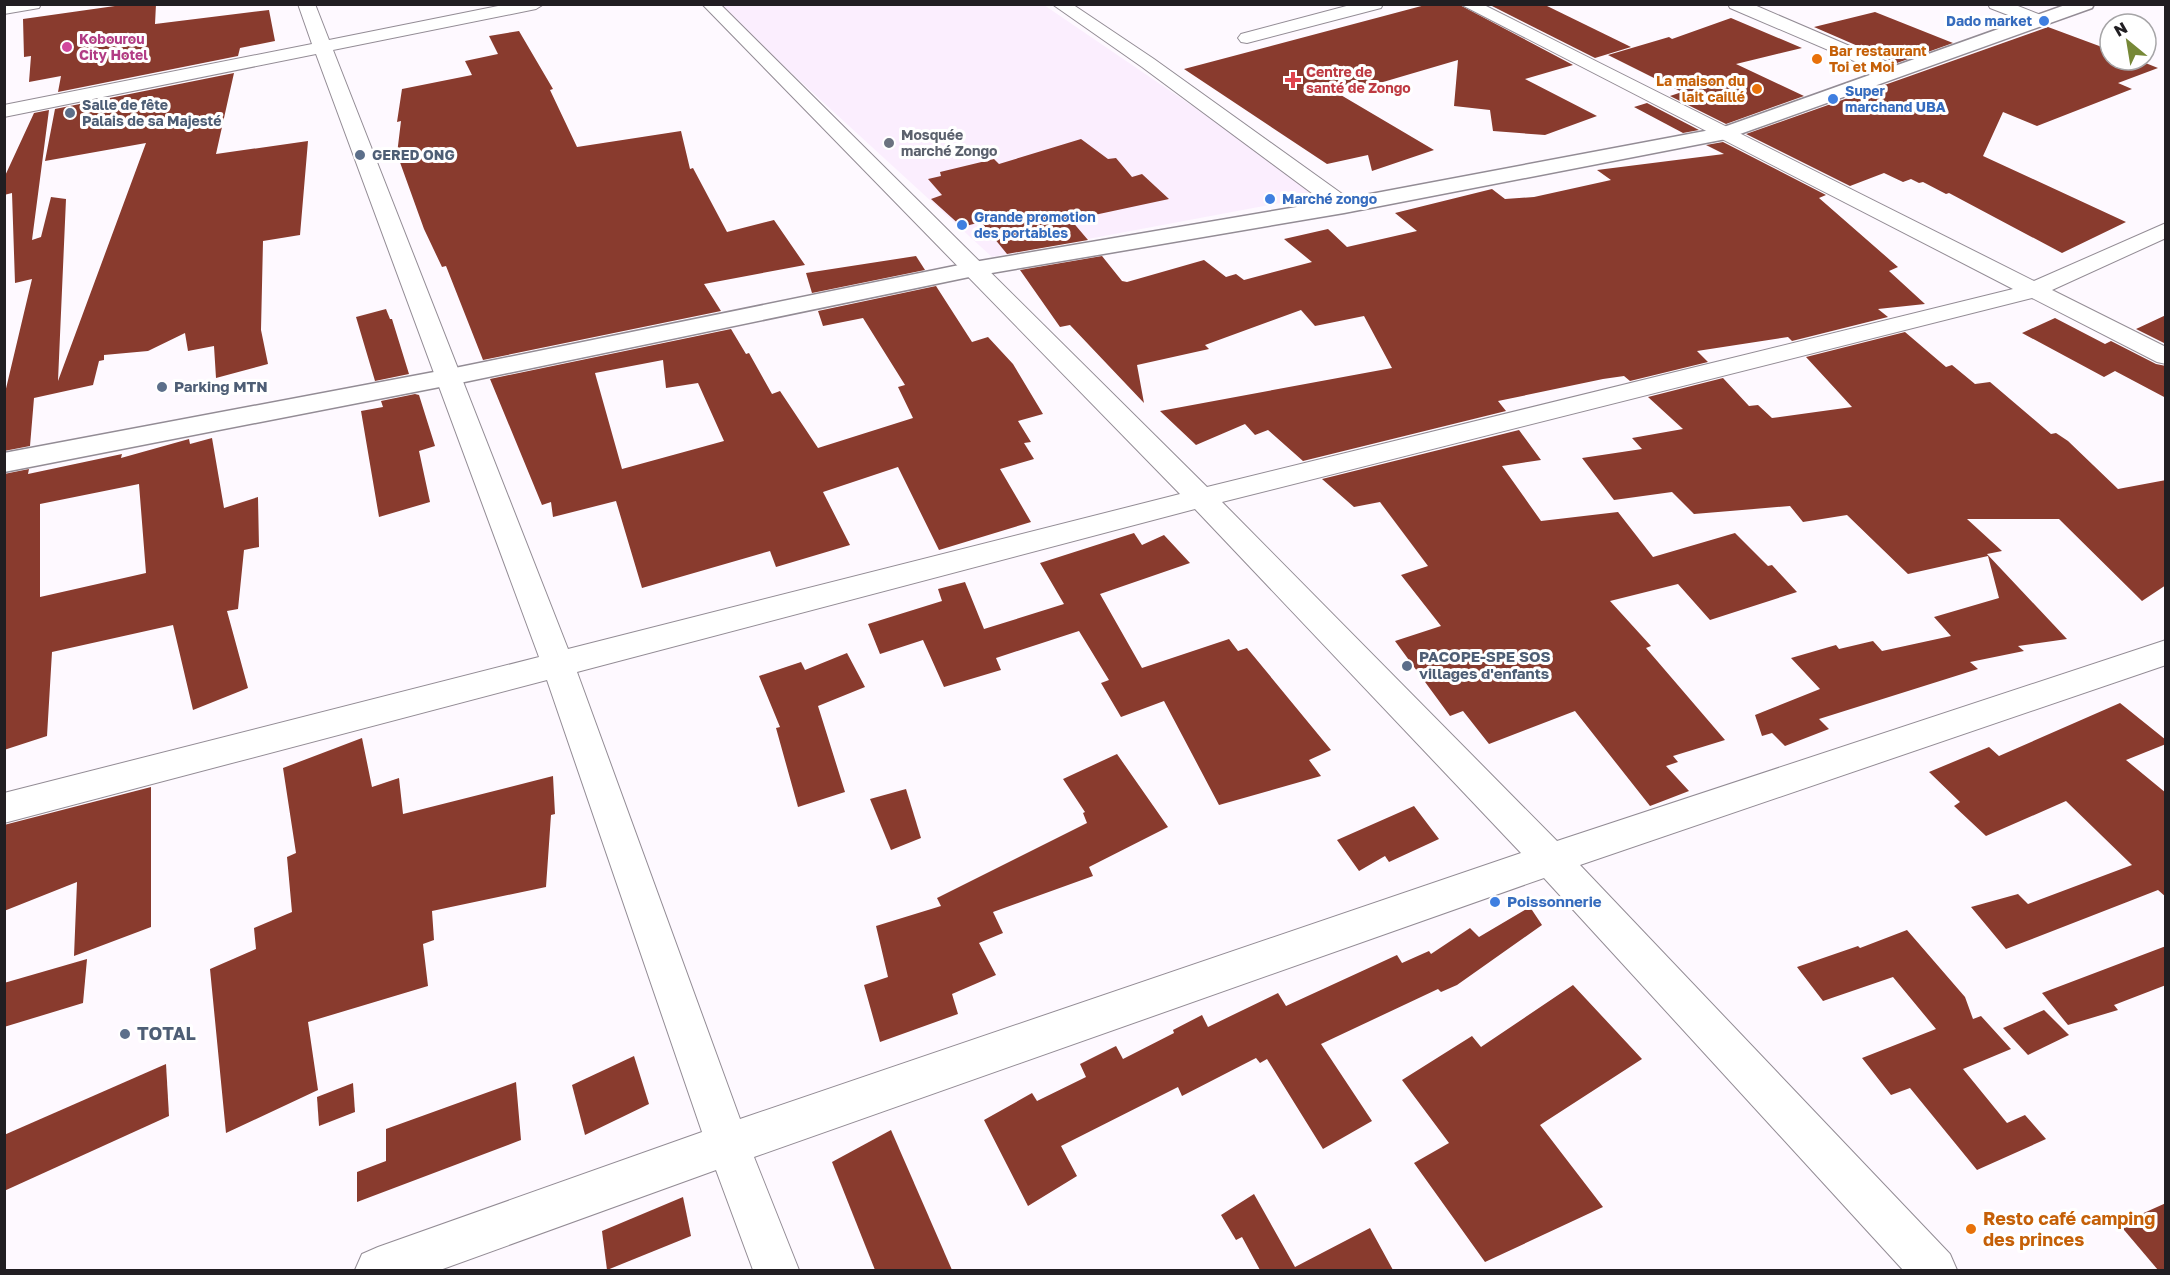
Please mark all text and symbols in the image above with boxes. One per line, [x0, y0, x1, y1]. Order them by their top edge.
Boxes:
place label: Dado market [1946, 12, 2032, 29]
north arrow [2098, 12, 2158, 72]
marker: Dado market [2037, 14, 2051, 28]
text: N [2110, 17, 2131, 41]
place label: Kobourou City Hotel [79, 30, 148, 63]
marker: Kobourou City Hotel [60, 40, 74, 54]
place label: Bar restaurant Toi et Moi [1829, 42, 1927, 75]
marker: Bar restaurant Toi et Moi [1810, 52, 1824, 66]
place label: Centre de santé de Zongo [1306, 63, 1411, 96]
marker: Centre de santé de Zongo [1284, 71, 1302, 89]
place label: La maison du lait caillé [1656, 72, 1745, 105]
marker: La maison du lait caillé [1750, 82, 1764, 96]
place label: Super marchand UBA [1845, 82, 1946, 115]
marker: Super marchand UBA [1826, 92, 1840, 106]
place label: Salle de fête Palais de sa Majesté [82, 96, 221, 129]
marker: Salle de fête Palais de sa Majesté [63, 106, 77, 120]
place label: Mosquée marché Zongo [901, 126, 997, 159]
marker: Mosquée marché Zongo [882, 136, 896, 150]
place label: GERED ONG [372, 146, 455, 163]
marker: GERED ONG [353, 148, 367, 162]
place label: Marché zongo [1282, 190, 1377, 207]
marker: Marché zongo [1263, 192, 1277, 206]
place label: Grande promotion des portables [974, 208, 1096, 241]
marker: Grande promotion des portables [955, 218, 969, 232]
place label: Parking MTN [174, 377, 268, 395]
marker: Parking MTN [155, 380, 169, 394]
place label: PACOPE-SPE SOS villages d'enfants [1419, 647, 1551, 682]
marker: PACOPE-SPE SOS villages d'enfants [1400, 659, 1414, 673]
place label: Poissonnerie [1507, 892, 1602, 910]
marker: Poissonnerie [1488, 895, 1502, 909]
place label: TOTAL [137, 1022, 196, 1044]
marker: TOTAL [118, 1027, 132, 1041]
place label: Resto café camping des princes [1983, 1207, 2155, 1250]
marker: Resto café camping des princes [1964, 1222, 1978, 1236]

